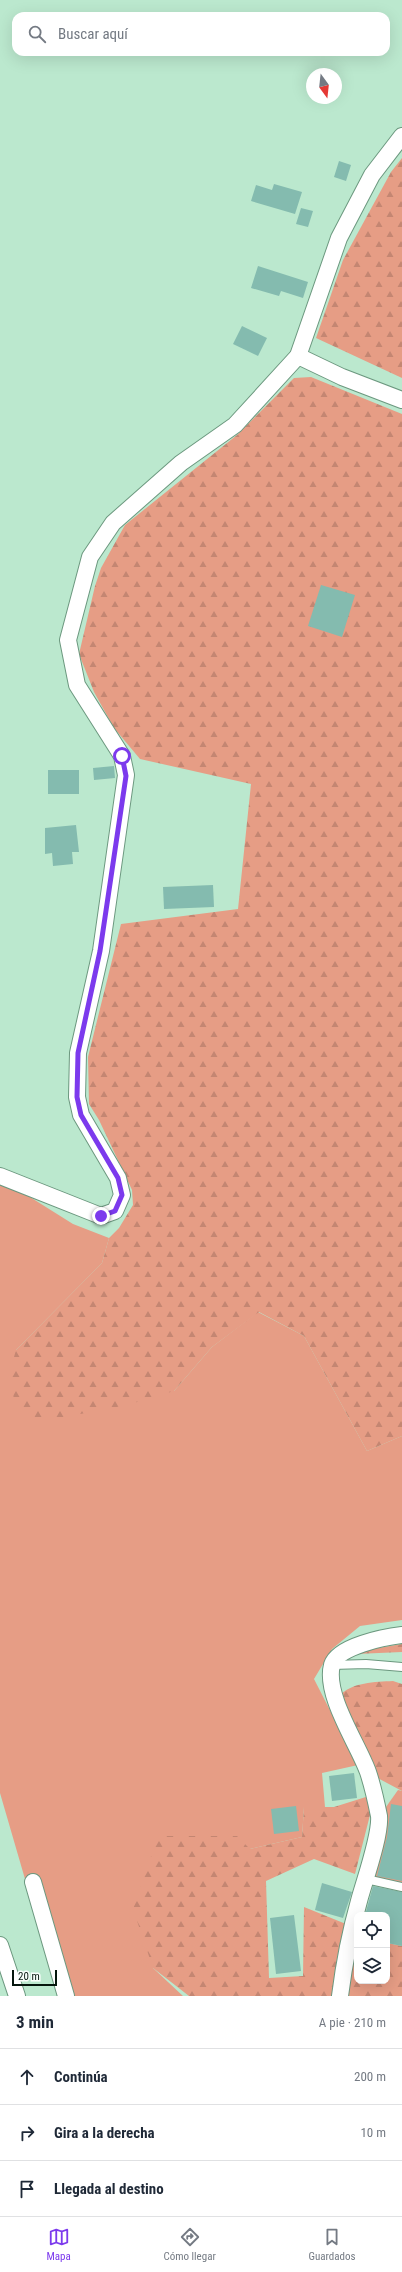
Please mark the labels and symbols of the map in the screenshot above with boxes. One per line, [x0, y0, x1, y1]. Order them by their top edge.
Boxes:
north arrow [306, 68, 342, 104]
route start [113, 747, 131, 765]
route end [92, 1207, 110, 1225]
scale bar [12, 1968, 57, 1987]

